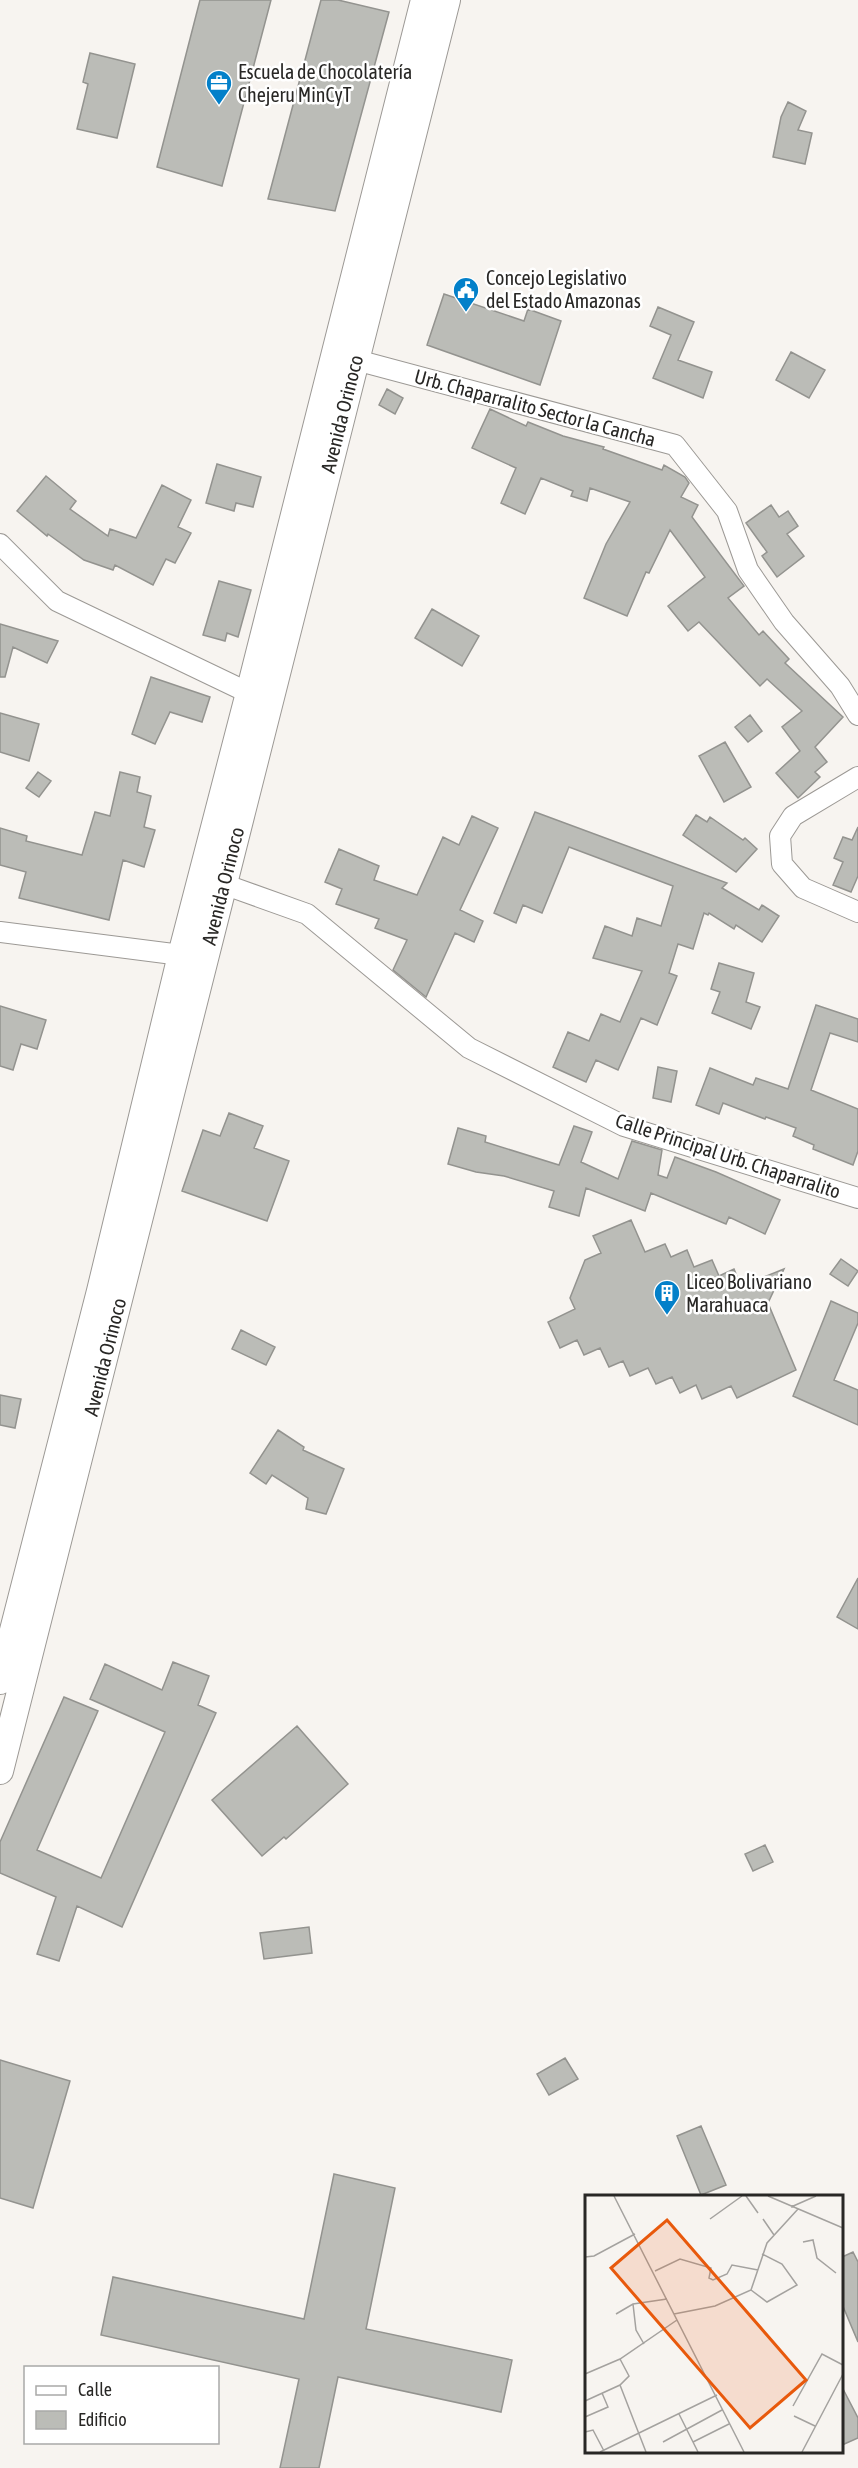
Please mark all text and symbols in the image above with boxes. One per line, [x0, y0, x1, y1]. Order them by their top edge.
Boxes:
place label: Escuela de Chocolatería Chejeru MinCyT [238, 60, 412, 106]
office icon: Escuela de Chocolatería Chejeru MinCyT [204, 68, 234, 106]
place label: Concejo Legislativo del Estado Amazonas [486, 266, 641, 312]
public building icon: Concejo Legislativo del Estado Amazonas [451, 275, 481, 313]
street label: Avenida Orinoco [316, 352, 367, 475]
street label: Urb. Chaparralito Sector la Cancha [412, 364, 658, 451]
street label: Avenida Orinoco [197, 824, 248, 947]
street label: Calle Principal Urb. Chaparralito [613, 1108, 844, 1203]
place label: Liceo Bolivariano Marahuaca [686, 1270, 812, 1316]
building icon: Liceo Bolivariano Marahuaca [652, 1278, 682, 1316]
street label: Avenida Orinoco [79, 1295, 130, 1418]
inset map [585, 2195, 843, 2453]
legend [24, 2366, 219, 2444]
text: Calle [78, 2379, 112, 2400]
text: Edificio [78, 2409, 127, 2430]

